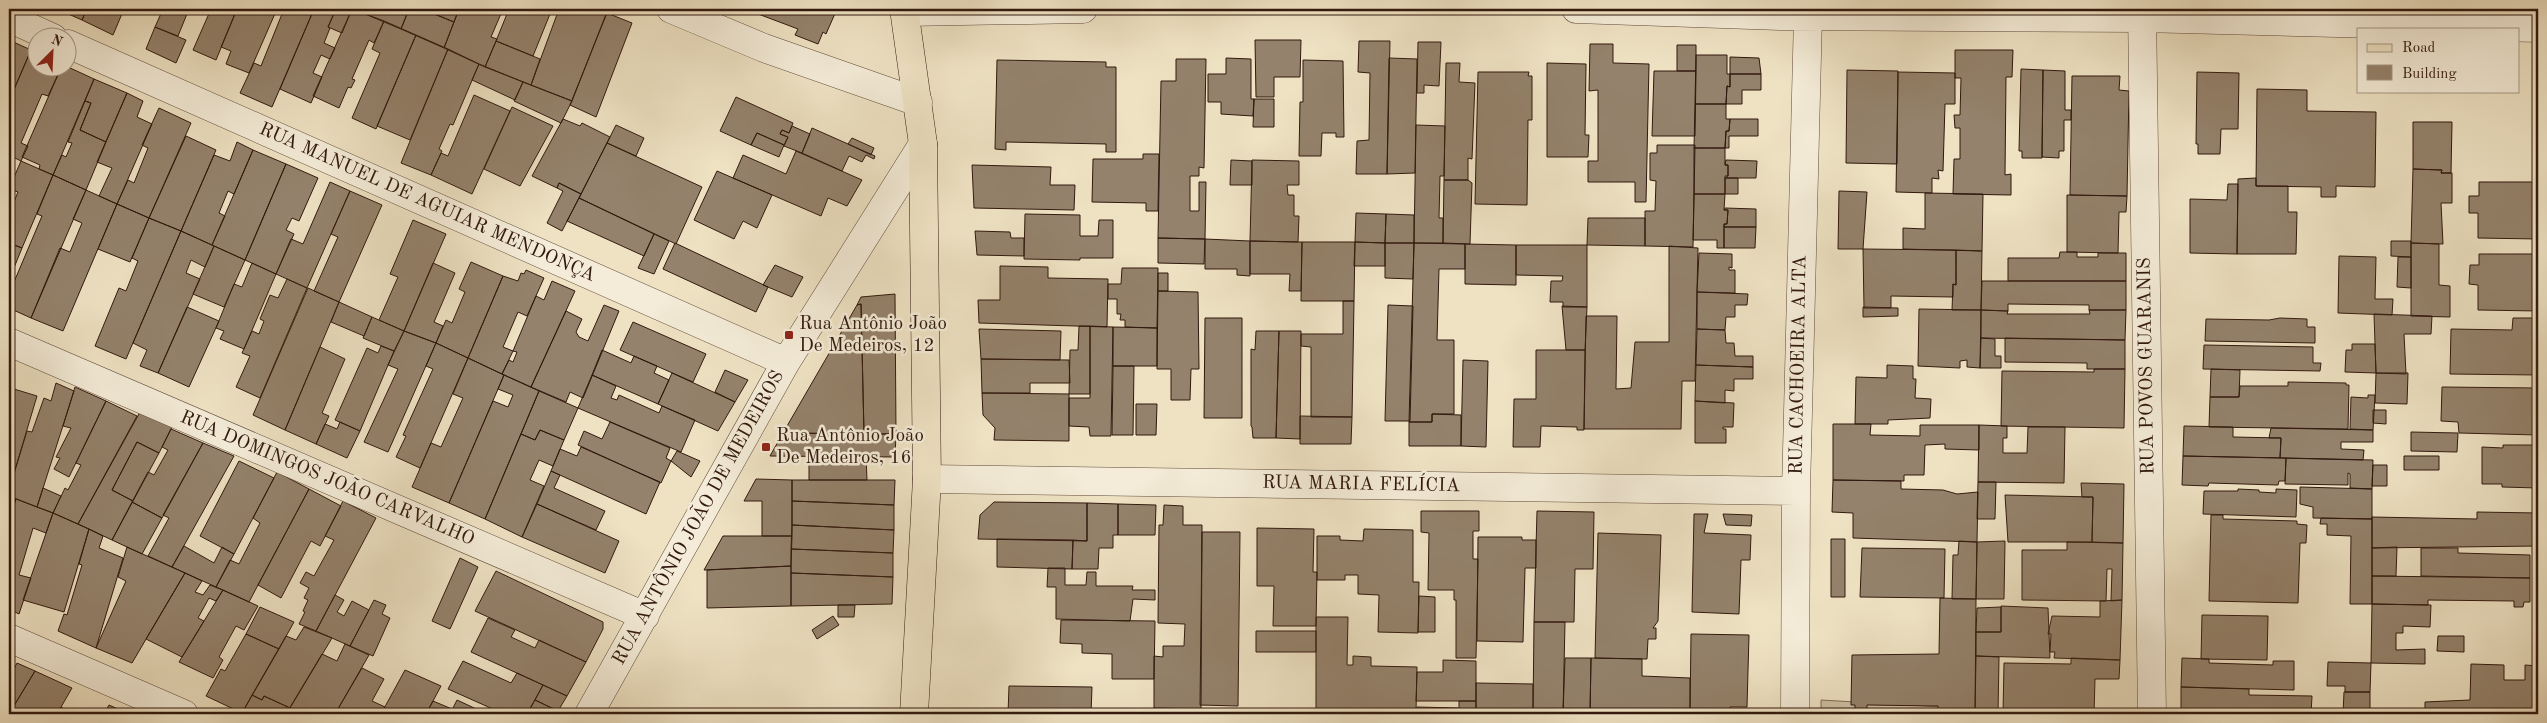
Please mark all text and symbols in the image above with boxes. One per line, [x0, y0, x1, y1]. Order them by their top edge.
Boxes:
north arrow [28, 28, 78, 78]
legend [2357, 28, 2520, 92]
text: N [49, 32, 65, 50]
text: Road [2402, 41, 2436, 56]
text: Building [2402, 67, 2457, 82]
street label: RUA MANUEL DE AGUIAR MENDONÇA [256, 120, 598, 286]
street label: RUA CACHOEIRA ALTA [1788, 254, 1810, 475]
street label: RUA POVOS GUARANIS [2136, 257, 2158, 475]
place label: Rua Antônio João De Medeiros, 12 [799, 315, 947, 356]
marker: Rua Antônio João De Medeiros, 12 [783, 329, 795, 341]
street label: RUA ANTÔNIO JOÃO DE MEDEIROS [606, 366, 788, 668]
street label: RUA DOMINGOS JOÃO CARVALHO [177, 404, 479, 550]
place label: Rua Antônio João De Medeiros, 16 [776, 427, 924, 468]
marker: Rua Antônio João De Medeiros, 16 [760, 441, 772, 453]
street label: RUA MARIA FELÍCIA [1262, 470, 1461, 496]

